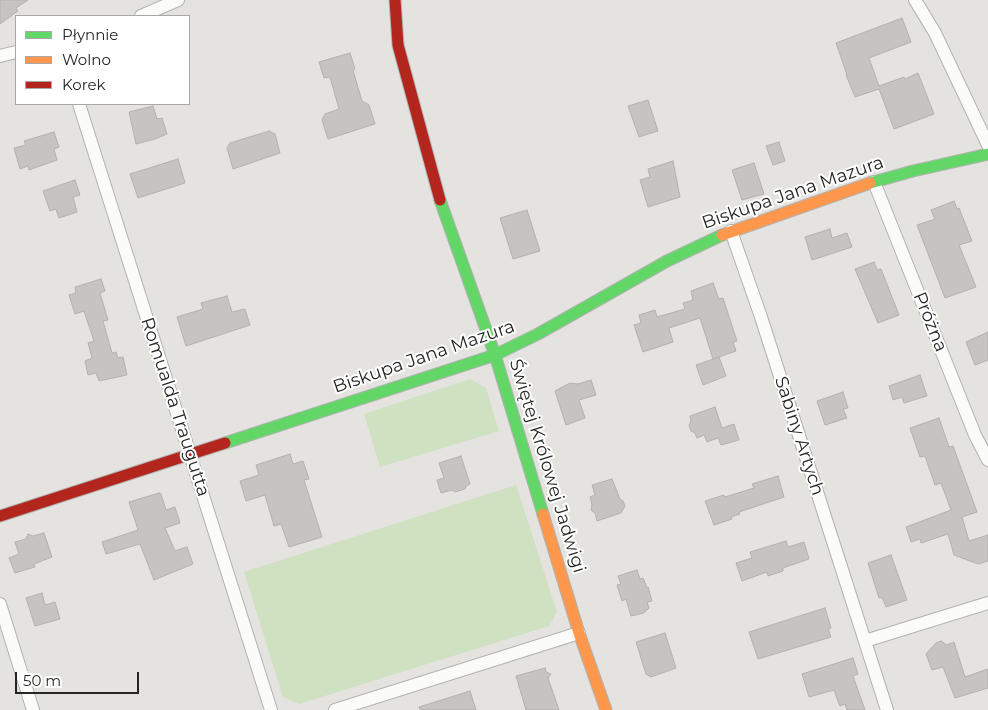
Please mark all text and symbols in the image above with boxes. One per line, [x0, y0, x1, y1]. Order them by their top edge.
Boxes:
legend [15, 15, 190, 105]
text: Płynnie [62, 25, 118, 44]
text: Wolno [62, 50, 111, 69]
text: Korek [62, 75, 106, 94]
street label: Biskupa Jana Mazura [699, 152, 887, 234]
street label: Próżna [908, 289, 952, 355]
street label: Romualda Traugutta [136, 315, 214, 499]
street label: Biskupa Jana Mazura [330, 316, 518, 398]
street label: Świętej Królowej Jadwigi [504, 357, 590, 575]
street label: Sabiny Artych [770, 374, 828, 498]
scale bar [18, 662, 141, 694]
text: 50 m [23, 671, 61, 690]

